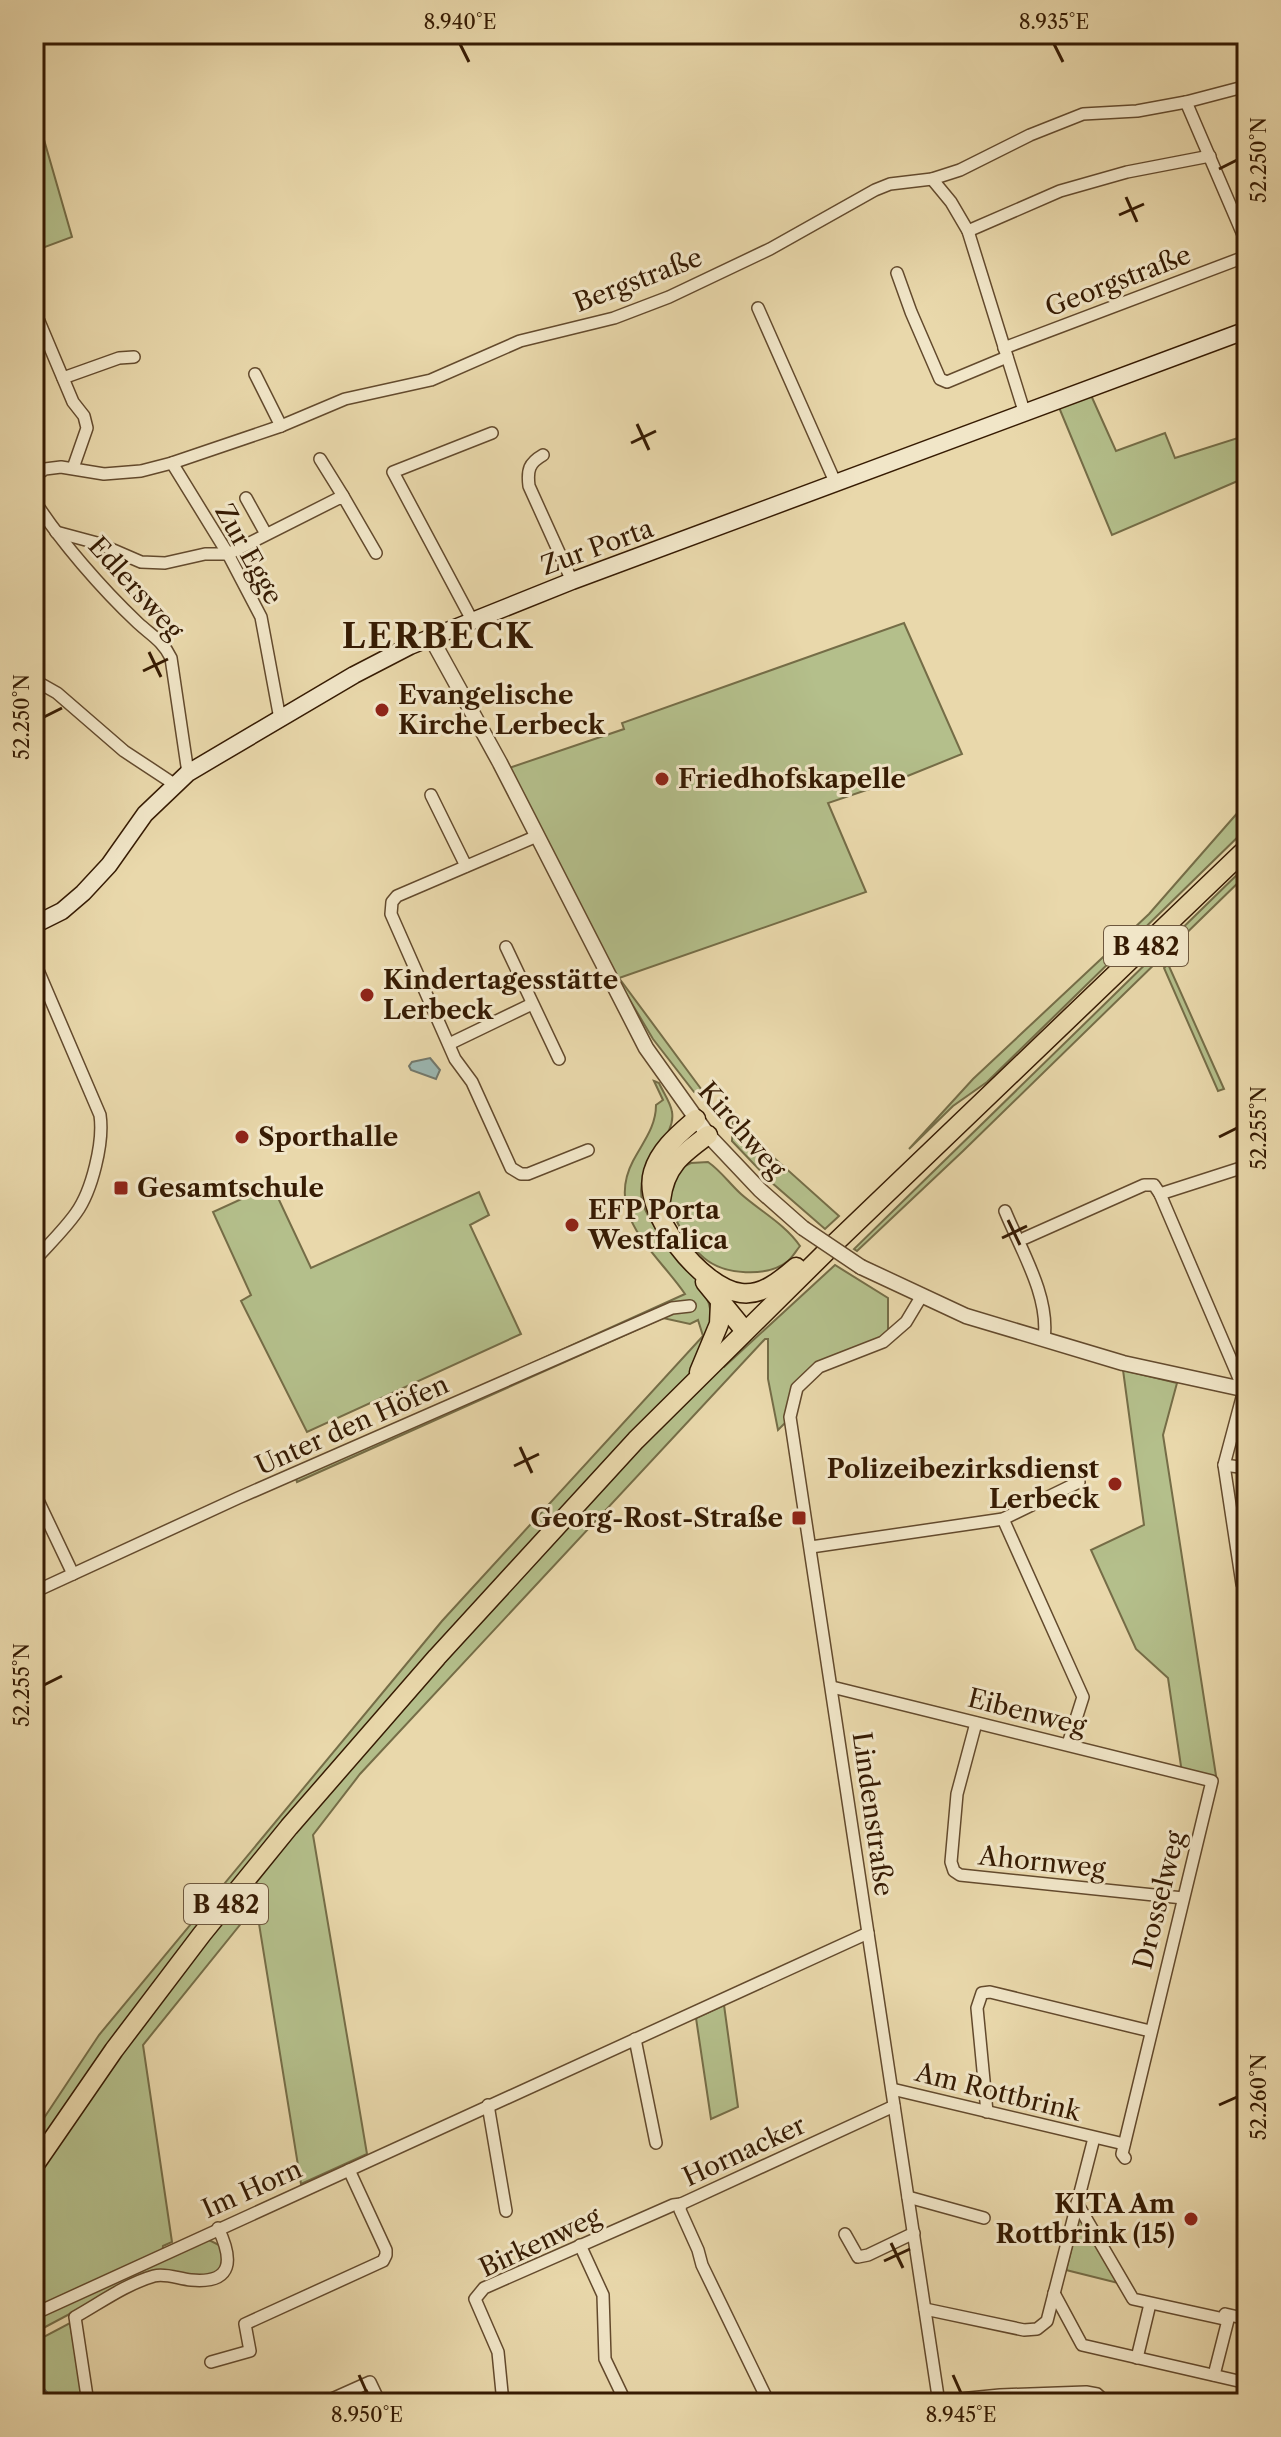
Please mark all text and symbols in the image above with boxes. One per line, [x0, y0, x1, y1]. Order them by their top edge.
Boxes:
text: 8.940°E [424, 10, 496, 34]
text: 8.935°E [1019, 10, 1089, 34]
text: 52.250°N [1247, 117, 1271, 203]
street label: Georgstraße [1041, 239, 1195, 323]
street label: Bergstraße [569, 241, 707, 319]
street label: Zur Egge [208, 498, 290, 610]
street label: Zur Porta [537, 512, 658, 582]
street label: Edlersweg [82, 530, 191, 646]
district label: LERBECK [342, 615, 534, 657]
text: 52.250°N [10, 674, 34, 760]
place label: Evangelische Kirche Lerbeck [398, 679, 606, 741]
marker: Evangelische Kirche Lerbeck [373, 701, 391, 719]
place label: Friedhofskapelle [678, 763, 906, 795]
marker: Friedhofskapelle [653, 770, 671, 788]
road number: B 482 [1104, 926, 1188, 966]
place label: Kindertagesstätte Lerbeck [383, 964, 618, 1026]
marker: Kindertagesstätte Lerbeck [358, 986, 376, 1004]
street label: Kirchweg [692, 1075, 793, 1185]
text: 52.255°N [1247, 1086, 1271, 1170]
place label: Sporthalle [258, 1121, 398, 1153]
marker: Sporthalle [233, 1128, 251, 1146]
place label: Gesamtschule [137, 1172, 324, 1204]
marker: Gesamtschule [112, 1179, 130, 1197]
place label: EFP Porta Westfalica [587, 1194, 729, 1256]
marker: EFP Porta Westfalica [563, 1216, 581, 1234]
street label: Unter den Höfen [251, 1368, 453, 1482]
place label: Polizeibezirksdienst Lerbeck [827, 1453, 1100, 1515]
marker: Polizeibezirksdienst Lerbeck [1106, 1475, 1124, 1493]
place label: Georg-Rost-Straße [530, 1502, 783, 1534]
marker: Georg-Rost-Straße [790, 1509, 808, 1527]
text: 52.255°N [10, 1643, 34, 1727]
street label: Eibenweg [965, 1682, 1090, 1742]
street label: Lindenstraße [846, 1730, 900, 1898]
street label: Drosselweg [1126, 1827, 1192, 1972]
street label: Ahornweg [976, 1839, 1107, 1885]
road number: B 482 [184, 1884, 268, 1924]
text: 52.260°N [1247, 2054, 1271, 2140]
street label: Am Rottbrink [911, 2056, 1085, 2128]
street label: Hornacker [678, 2109, 810, 2193]
street label: Im Horn [197, 2153, 307, 2225]
place label: KITA Am Rottbrink (15) [996, 2188, 1175, 2250]
street label: Birkenweg [474, 2200, 606, 2284]
marker: KITA Am Rottbrink (15) [1182, 2210, 1200, 2228]
text: 8.950°E [331, 2403, 403, 2427]
text: 8.945°E [925, 2403, 997, 2427]

